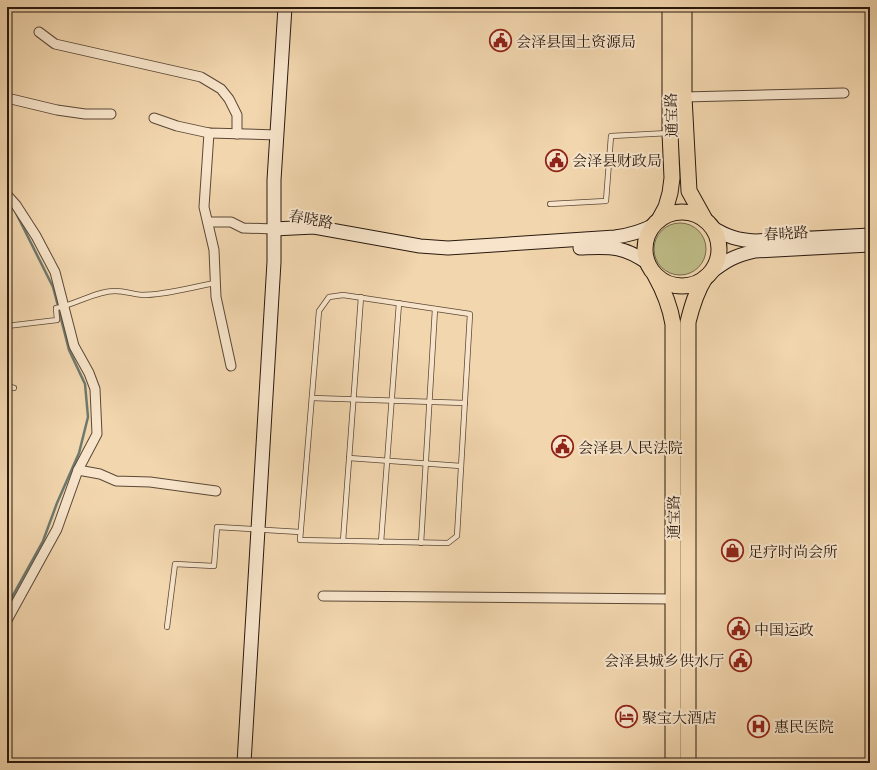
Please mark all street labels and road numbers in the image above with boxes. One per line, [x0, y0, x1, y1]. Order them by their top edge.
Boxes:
street label: 通宝路 [660, 92, 682, 138]
street label: 春晓路 [287, 205, 335, 233]
street label: 春晓路 [763, 221, 809, 245]
street label: 通宝路 [663, 494, 684, 540]

